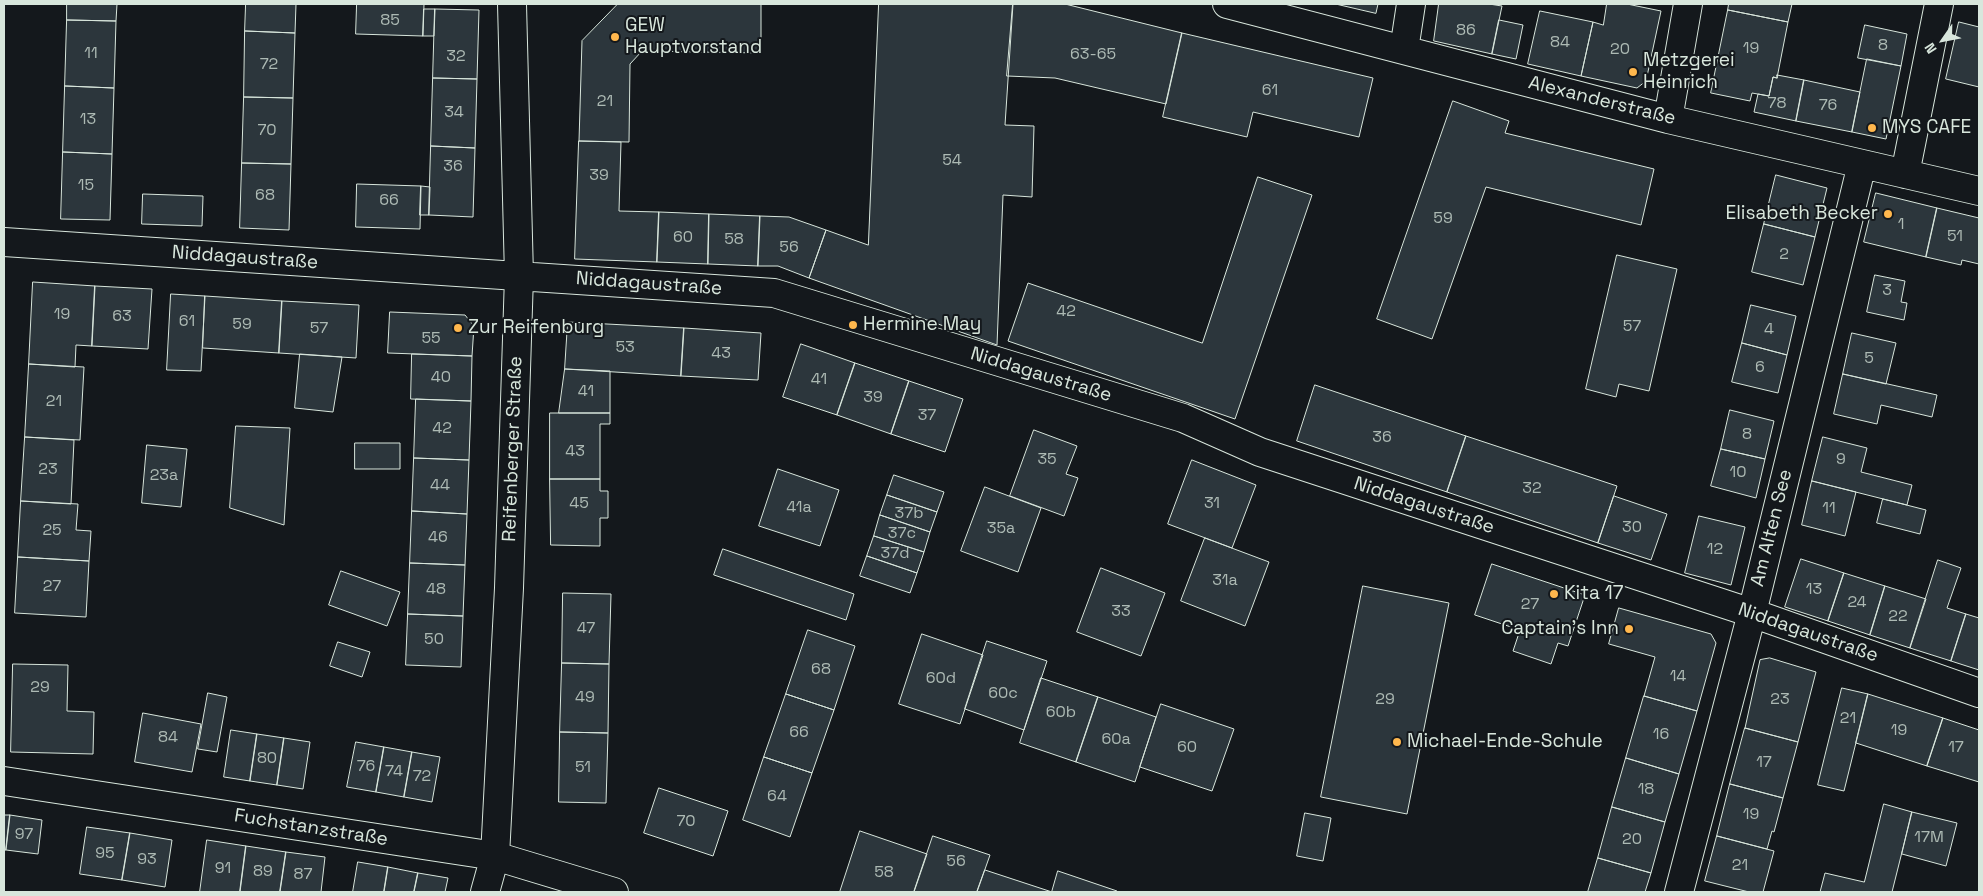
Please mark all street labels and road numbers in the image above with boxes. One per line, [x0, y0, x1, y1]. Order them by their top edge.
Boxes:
street label: Alexanderstraße [1526, 72, 1678, 130]
street label: Niddagaustraße [171, 242, 319, 274]
street label: Niddagaustraße [575, 268, 723, 300]
street label: Niddagaustraße [968, 343, 1114, 407]
street label: Reifenberger Straße [498, 356, 528, 542]
street label: Am Alten See [1746, 467, 1798, 589]
street label: Niddagaustraße [1351, 473, 1497, 539]
street label: Niddagaustraße [1735, 598, 1881, 668]
street label: Fuchstanzstraße [233, 805, 389, 851]

